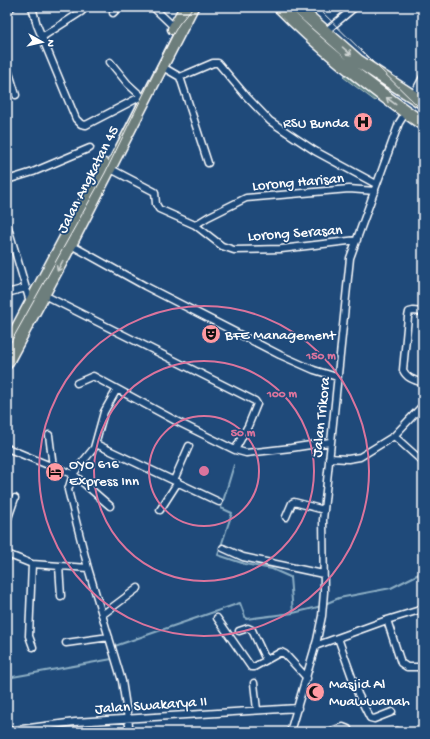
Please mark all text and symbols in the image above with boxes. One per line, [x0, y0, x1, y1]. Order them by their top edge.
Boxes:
north arrow [22, 22, 62, 62]
text: N [43, 39, 56, 48]
one-way arrow [342, 47, 352, 56]
one-way arrow [386, 97, 397, 105]
hospital icon: RSU Bunda [352, 111, 374, 133]
place label: RSU Bunda [283, 115, 350, 133]
street label: Jalan Angkatan 45 [54, 123, 124, 237]
street label: Lorong Harisan [252, 170, 345, 196]
street label: Lorong Serasan [247, 222, 343, 246]
one-way arrow [55, 260, 63, 272]
theatre icon: BFE Management [200, 323, 222, 345]
place label: BFE Management [224, 327, 337, 345]
text: 150 m [305, 350, 336, 364]
street label: Jalan Trikora [309, 375, 335, 458]
text: 100 m [266, 388, 297, 402]
text: 50 m [231, 427, 256, 441]
place label: OYO 616 Express Inn [69, 456, 139, 491]
hotel icon: OYO 616 Express Inn [44, 461, 66, 483]
centre of rings [197, 464, 211, 478]
place label: Masjid Al Muawwanah [329, 676, 410, 711]
mosque icon: Masjid Al Muawwanah [304, 681, 326, 703]
street label: Jalan Swakarya II [95, 693, 208, 719]

